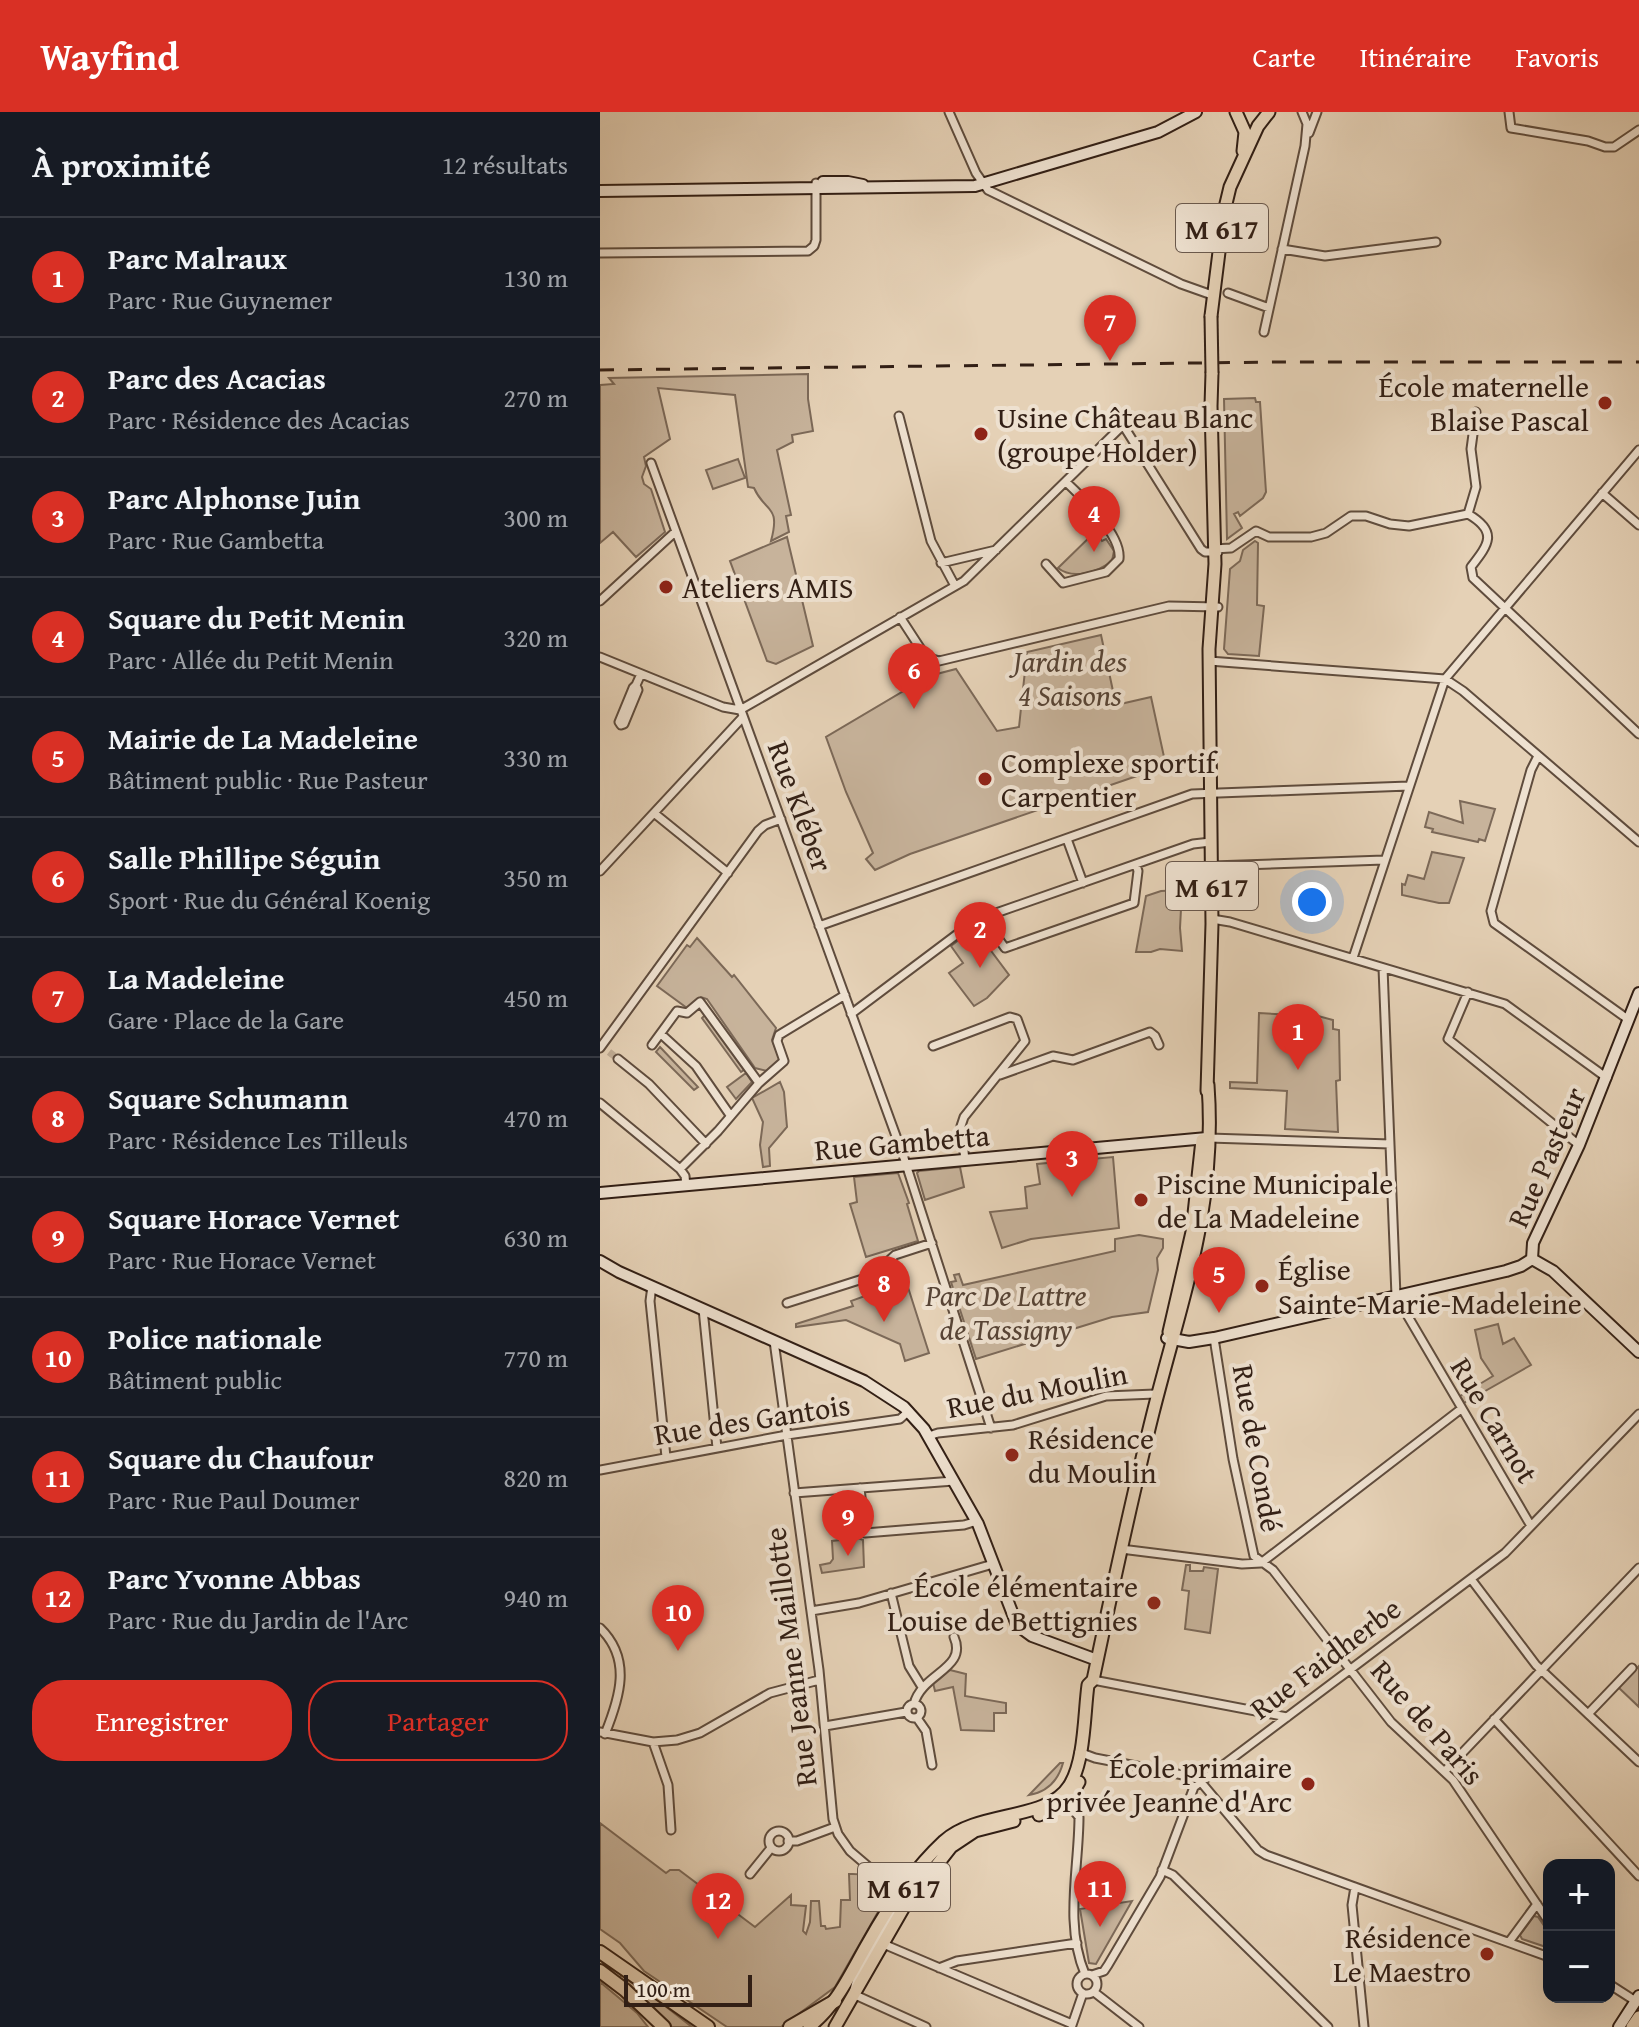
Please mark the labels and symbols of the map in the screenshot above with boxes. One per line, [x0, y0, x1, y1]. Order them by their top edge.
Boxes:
road number: M 617 [1176, 204, 1268, 252]
pin: 7 [1084, 295, 1136, 361]
place label: École maternelle Blaise Pascal [1379, 364, 1589, 442]
marker: École maternelle Blaise Pascal [1596, 394, 1614, 412]
place label: Usine Château Blanc (groupe Holder) [997, 395, 1253, 473]
marker: Usine Château Blanc (groupe Holder) [972, 425, 990, 443]
pin: 4 [1068, 486, 1120, 552]
place label: Ateliers AMIS [682, 565, 853, 609]
marker: Ateliers AMIS [657, 578, 675, 596]
park label: Jardin des 4 Saisons [1008, 639, 1127, 717]
pin: 6 [888, 643, 940, 709]
street label: Rue Kléber [757, 734, 845, 878]
place label: Complexe sportif Carpentier [1001, 740, 1219, 818]
marker: Complexe sportif Carpentier [976, 770, 994, 788]
road number: M 617 [1166, 862, 1258, 910]
your location [1292, 882, 1332, 922]
pin: 2 [954, 902, 1006, 968]
pin: 1 [1272, 1004, 1324, 1070]
street label: Rue Pasteur [1495, 1080, 1597, 1234]
street label: Rue Gambetta [813, 1112, 991, 1172]
pin: 3 [1046, 1131, 1098, 1197]
place label: Piscine Municipale de La Madeleine [1157, 1161, 1393, 1239]
marker: Piscine Municipale de La Madeleine [1132, 1191, 1150, 1209]
pin: 5 [1193, 1247, 1245, 1313]
place label: Église Sainte-Marie-Madeleine [1278, 1247, 1582, 1325]
pin: 8 [858, 1256, 910, 1322]
park label: Parc De Lattre de Tassigny [924, 1273, 1087, 1351]
marker: Église Sainte-Marie-Madeleine [1253, 1277, 1271, 1295]
street label: Rue Carnot [1440, 1349, 1550, 1492]
street label: Rue du Moulin [943, 1351, 1131, 1429]
street label: Rue de Condé [1222, 1361, 1294, 1535]
street label: Rue des Gantois [651, 1382, 853, 1456]
place label: Résidence du Moulin [1028, 1416, 1157, 1494]
marker: Résidence du Moulin [1003, 1446, 1021, 1464]
pin: 9 [822, 1490, 874, 1556]
street label: Rue Jeanne Maillotte [752, 1525, 828, 1789]
place label: École élémentaire Louise de Bettignies [887, 1564, 1138, 1642]
pin: 10 [652, 1585, 704, 1651]
street label: Rue Faidherbe [1240, 1587, 1410, 1729]
marker: École élémentaire Louise de Bettignies [1145, 1594, 1163, 1612]
street label: Rue de Paris [1361, 1649, 1495, 1795]
place label: École primaire privée Jeanne d'Arc [1046, 1745, 1292, 1823]
marker: École primaire privée Jeanne d'Arc [1299, 1775, 1317, 1793]
pin: 11 [1074, 1861, 1126, 1927]
road number: M 617 [858, 1863, 950, 1911]
pin: 12 [692, 1873, 744, 1939]
place label: Résidence Le Maestro [1333, 1915, 1471, 1993]
marker: Résidence Le Maestro [1478, 1945, 1496, 1963]
scale bar [624, 1971, 752, 2007]

